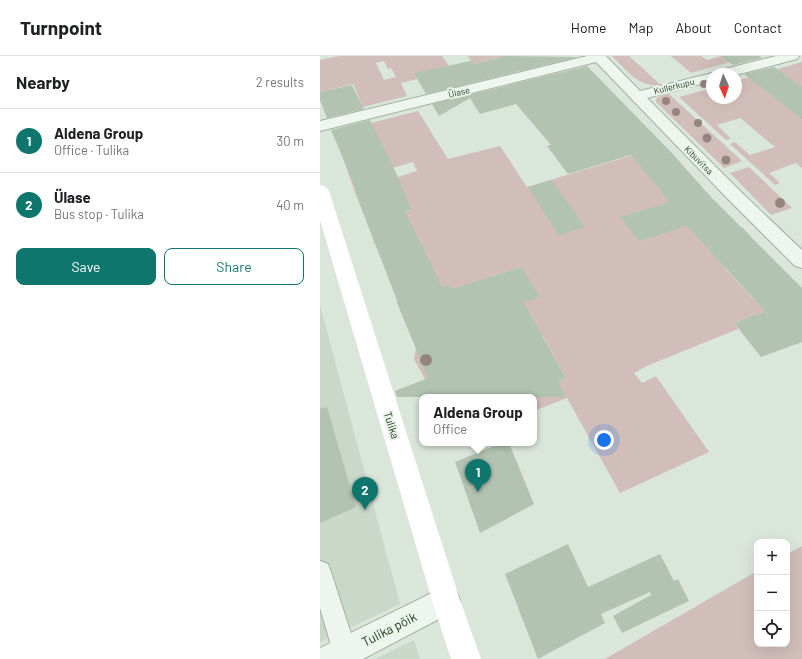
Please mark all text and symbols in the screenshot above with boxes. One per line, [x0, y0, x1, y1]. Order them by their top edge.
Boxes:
text: Turnpoint [20, 16, 102, 39]
text: Home [571, 19, 607, 36]
text: Map [629, 19, 653, 36]
text: About [675, 19, 712, 36]
text: Contact [734, 19, 782, 36]
north arrow [706, 68, 742, 104]
text: Nearby [16, 72, 70, 92]
text: 2 results [256, 74, 304, 90]
street label: Kullerkupu [652, 76, 696, 96]
street label: Ülase [447, 84, 471, 100]
text: Aldena Group [54, 124, 143, 142]
text: 1 [27, 133, 31, 149]
text: 30 m [277, 133, 304, 149]
text: Office · Tulika [54, 142, 129, 158]
street label: Kibuvitsa [682, 143, 716, 177]
text: Ülase [54, 188, 91, 206]
text: 2 [25, 197, 33, 213]
text: 40 m [276, 197, 304, 213]
text: Bus stop · Tulika [54, 206, 144, 222]
button: Save [16, 248, 156, 285]
button: Share [164, 248, 304, 285]
popup [419, 394, 537, 446]
text: Aldena Group [433, 403, 523, 421]
street label: Tulika [382, 410, 402, 440]
text: Office [433, 421, 467, 437]
your location [594, 430, 614, 450]
pin: 1 [465, 459, 491, 492]
pin: 2 [352, 477, 378, 510]
map controls [754, 539, 790, 647]
button: + [754, 539, 790, 575]
button: − [754, 575, 790, 611]
street label: Tulika põik [359, 608, 420, 650]
button: locate [754, 611, 790, 647]

